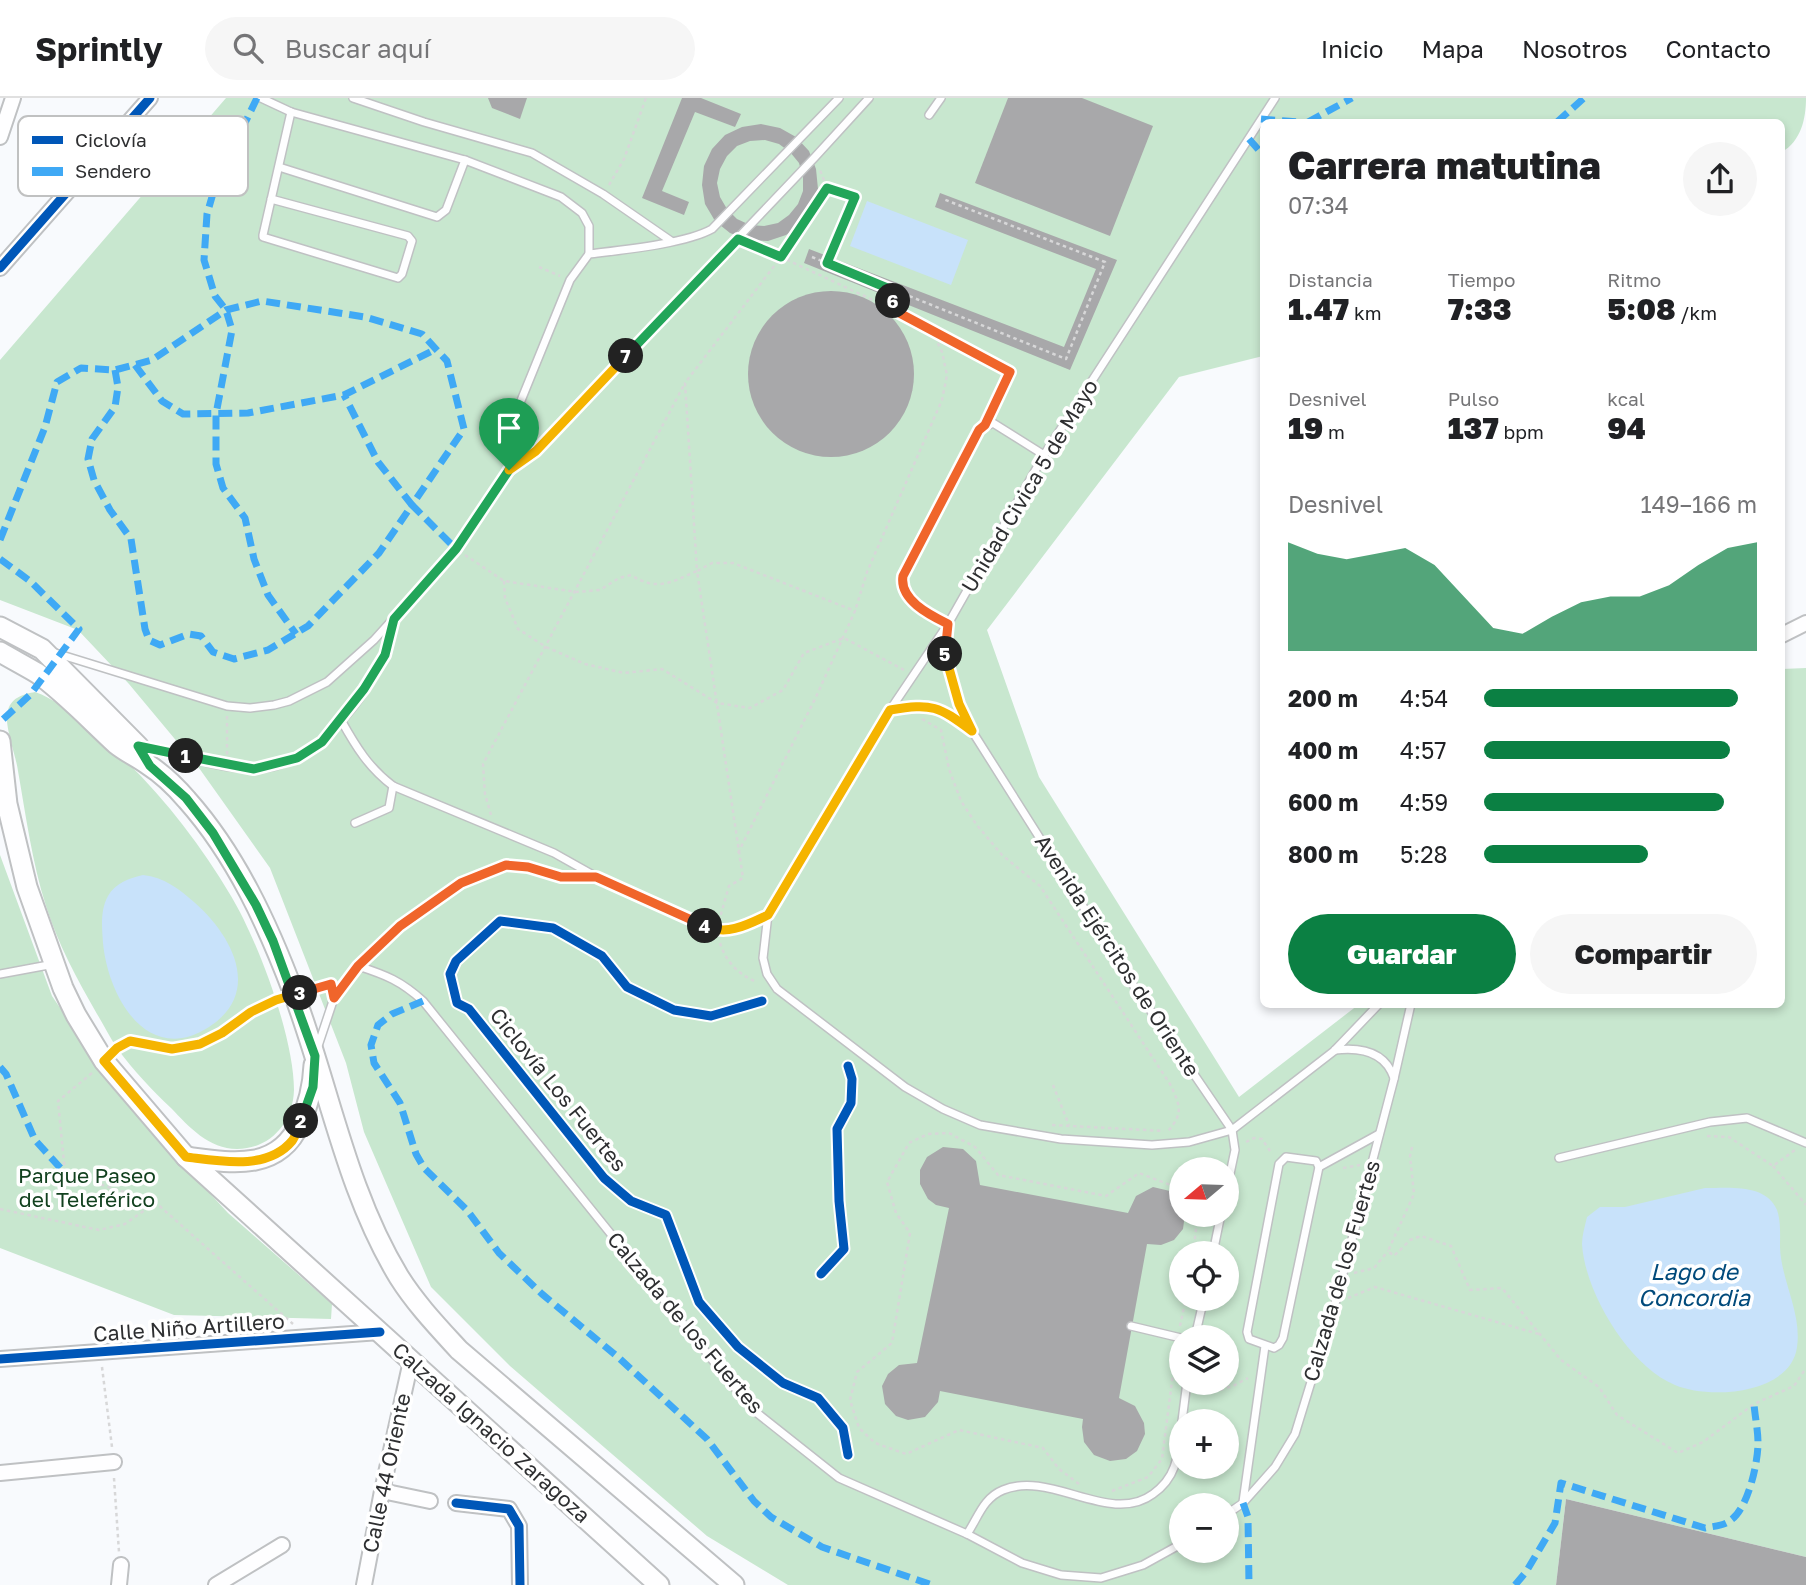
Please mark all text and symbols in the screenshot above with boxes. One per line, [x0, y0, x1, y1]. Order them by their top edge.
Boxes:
search box [205, 17, 695, 80]
text: Sprintly [35, 29, 163, 68]
icon: search [229, 29, 267, 67]
text: Buscar aquí [285, 33, 431, 64]
text: Inicio [1321, 34, 1383, 63]
text: Mapa [1421, 34, 1484, 63]
text: Nosotros [1522, 34, 1628, 63]
text: Contacto [1666, 34, 1771, 63]
legend [18, 116, 248, 196]
text: Ciclovía [75, 128, 147, 151]
text: Carrera matutina [1288, 142, 1601, 187]
button: share [1683, 142, 1757, 216]
text: Sendero [75, 159, 151, 182]
text: 07:34 [1288, 191, 1349, 219]
text: Distancia [1288, 268, 1373, 291]
text: Tiempo [1448, 268, 1515, 291]
text: Ritmo [1607, 268, 1661, 291]
pin: 6 [876, 284, 910, 318]
text: 6 [886, 289, 899, 312]
text: 1.47 [1288, 291, 1349, 327]
text: 7:33 [1448, 291, 1512, 327]
text: 5:08 [1607, 291, 1676, 327]
text: km [1349, 301, 1382, 324]
text: /km [1676, 301, 1717, 324]
pin: 7 [608, 338, 644, 374]
text: 7 [620, 344, 631, 367]
street label: Unidad Civica 5 de Mayo [955, 374, 1103, 597]
text: Desnivel [1288, 387, 1367, 410]
text: Pulso [1448, 387, 1499, 410]
text: kcal [1607, 387, 1645, 410]
pin [479, 398, 539, 470]
icon: arrive [490, 409, 528, 447]
text: 19 [1288, 410, 1323, 446]
text: 137 [1448, 410, 1499, 446]
text: 94 [1607, 410, 1646, 446]
text: m [1323, 420, 1345, 443]
text: bpm [1499, 420, 1544, 443]
text: Desnivel [1288, 490, 1383, 518]
text: 149–166 m [1641, 490, 1757, 518]
pin: 5 [928, 636, 962, 672]
text: 5 [939, 642, 950, 665]
text: 200 m [1288, 684, 1358, 712]
text: 4:54 [1400, 684, 1448, 712]
text: 400 m [1288, 736, 1358, 764]
text: 4:57 [1400, 736, 1446, 764]
pin: 1 [168, 738, 204, 774]
text: 1 [181, 744, 190, 767]
text: 600 m [1288, 788, 1358, 816]
text: 4:59 [1400, 788, 1448, 816]
street label: Avenida Ejércitos de Oriente [1030, 830, 1206, 1081]
text: 800 m [1288, 840, 1359, 868]
text: 5:28 [1400, 840, 1448, 868]
pin: 4 [688, 908, 722, 944]
text: 4 [699, 914, 710, 937]
button: Guardar [1288, 914, 1516, 994]
button: Compartir [1530, 914, 1757, 994]
pin: 3 [282, 976, 318, 1010]
text: 3 [294, 981, 305, 1004]
street label: Ciclovía Los Fuertes [485, 1002, 633, 1176]
pin: 2 [284, 1104, 318, 1138]
text: 2 [295, 1109, 306, 1132]
north arrow [1169, 1157, 1239, 1227]
map controls [1169, 1157, 1239, 1563]
street label: Calzada de los Fuertes [1297, 1157, 1385, 1384]
park label: Parque Paseo del Teleférico [18, 1162, 156, 1212]
street label: Calzada de los Fuertes [602, 1226, 769, 1419]
button: locate [1169, 1241, 1239, 1311]
water label: Lago de Concordia [1638, 1257, 1751, 1311]
street label: Calle Niño Artillero [92, 1307, 286, 1347]
button: layers [1169, 1325, 1239, 1395]
street label: Calzada Ignacio Zaragoza [387, 1337, 596, 1528]
street label: Calle 44 Oriente [356, 1391, 416, 1555]
button: + [1169, 1409, 1239, 1479]
button: − [1169, 1493, 1239, 1563]

